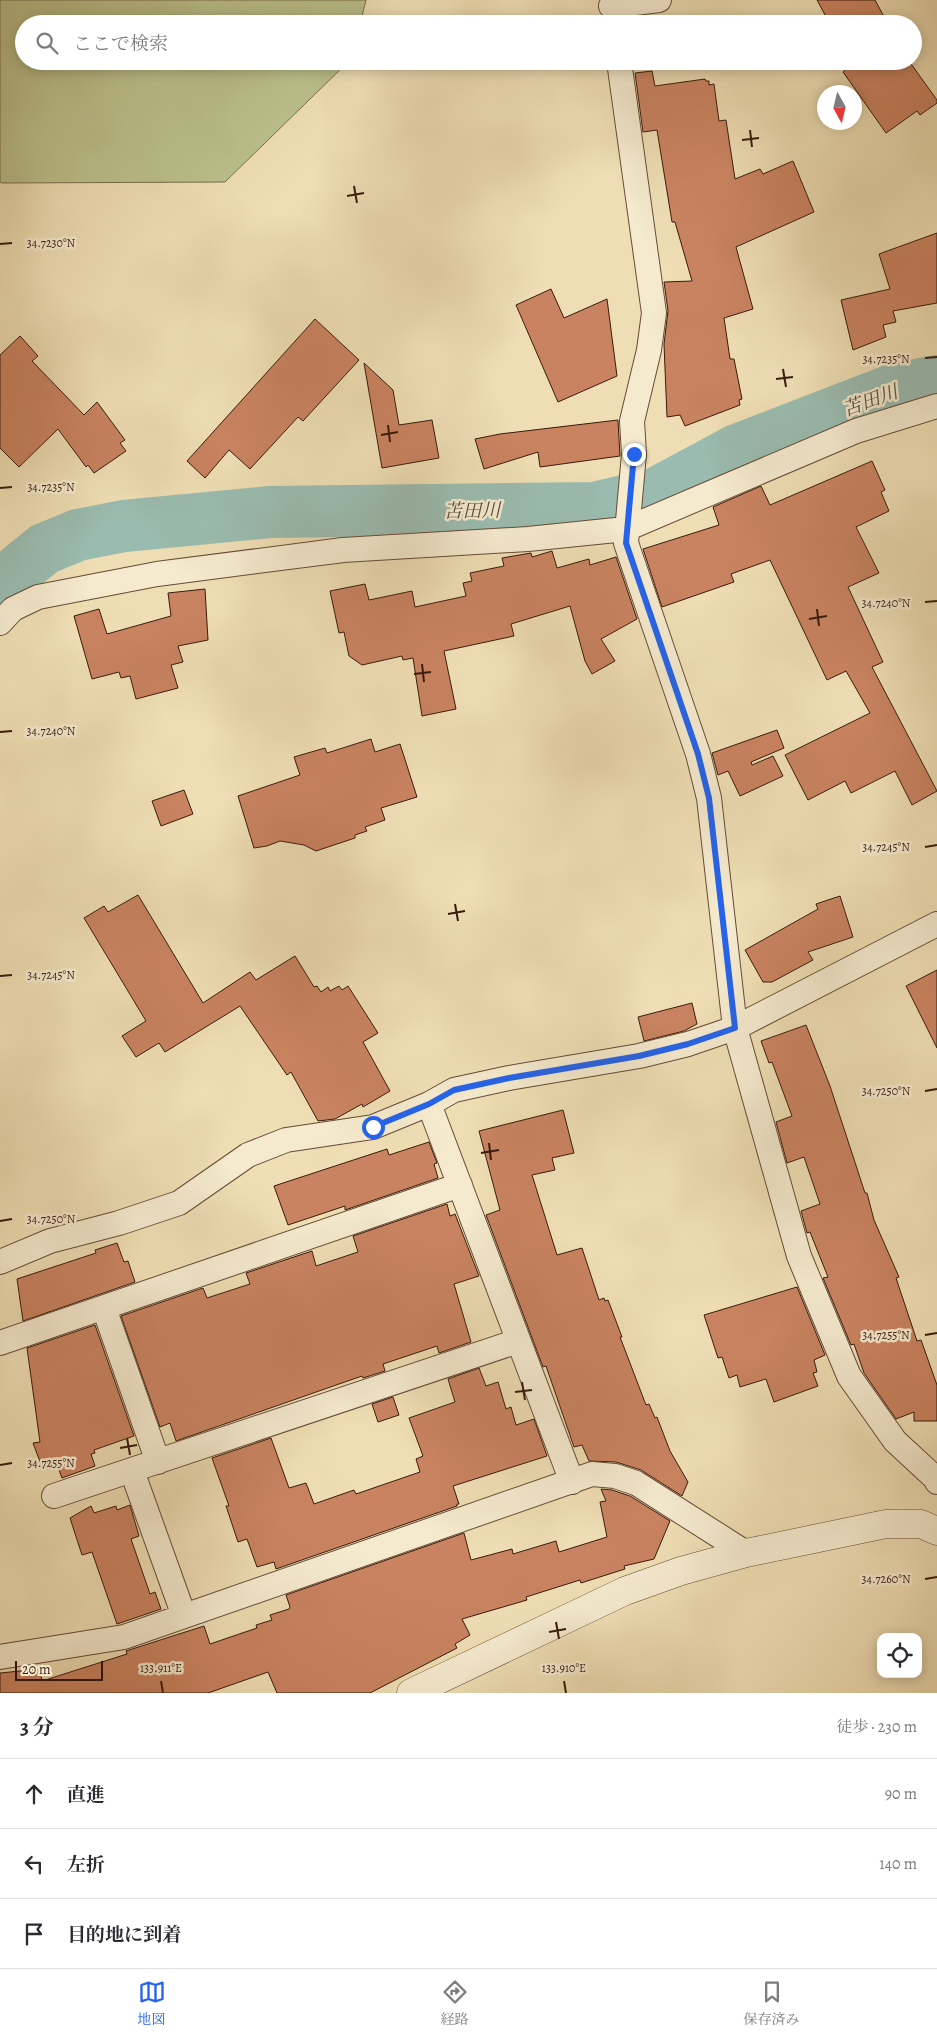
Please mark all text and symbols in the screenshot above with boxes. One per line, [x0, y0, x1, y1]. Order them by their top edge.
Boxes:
search box [15, 15, 922, 70]
icon: search [33, 29, 61, 57]
text: ここで検索 [73, 31, 168, 57]
north arrow [817, 85, 862, 130]
text: 34.7230°N [27, 235, 76, 251]
text: 34.7235°N [862, 351, 910, 367]
water label: 苫田川 [839, 378, 903, 423]
route end [623, 443, 646, 466]
text: 34.7235°N [27, 479, 75, 495]
water label: 苫田川 [443, 497, 503, 524]
text: 34.7240°N [862, 595, 911, 611]
text: 34.7240°N [27, 723, 76, 739]
text: 34.7245°N [862, 839, 910, 855]
text: 34.7245°N [27, 967, 75, 983]
text: 34.7250°N [862, 1083, 911, 1099]
route start [362, 1116, 385, 1139]
text: 34.7250°N [27, 1211, 76, 1227]
text: 34.7255°N [862, 1327, 910, 1343]
text: 34.7255°N [27, 1455, 75, 1471]
text: 34.7260°N [861, 1571, 911, 1587]
map controls [877, 1633, 922, 1678]
button: locate [877, 1633, 922, 1678]
scale bar [15, 1658, 102, 1681]
text: 20 m [22, 1660, 51, 1679]
text: 133.911°E [140, 1660, 182, 1676]
text: 133.910°E [542, 1660, 586, 1676]
text: 3 分 [20, 1713, 54, 1741]
text: 徒歩 · 230 m [836, 1716, 917, 1738]
icon: ahead [20, 1780, 48, 1808]
text: 直進 [67, 1782, 105, 1808]
text: 90 m [885, 1783, 917, 1805]
icon: left [20, 1850, 48, 1878]
text: 左折 [67, 1852, 105, 1878]
text: 140 m [879, 1853, 917, 1875]
icon: arrive [20, 1920, 48, 1948]
text: 目的地に到着 [67, 1922, 181, 1948]
tab: 地図 [138, 1978, 166, 2029]
tab: 経路 [441, 1978, 469, 2029]
tab: 保存済み [744, 1978, 800, 2029]

